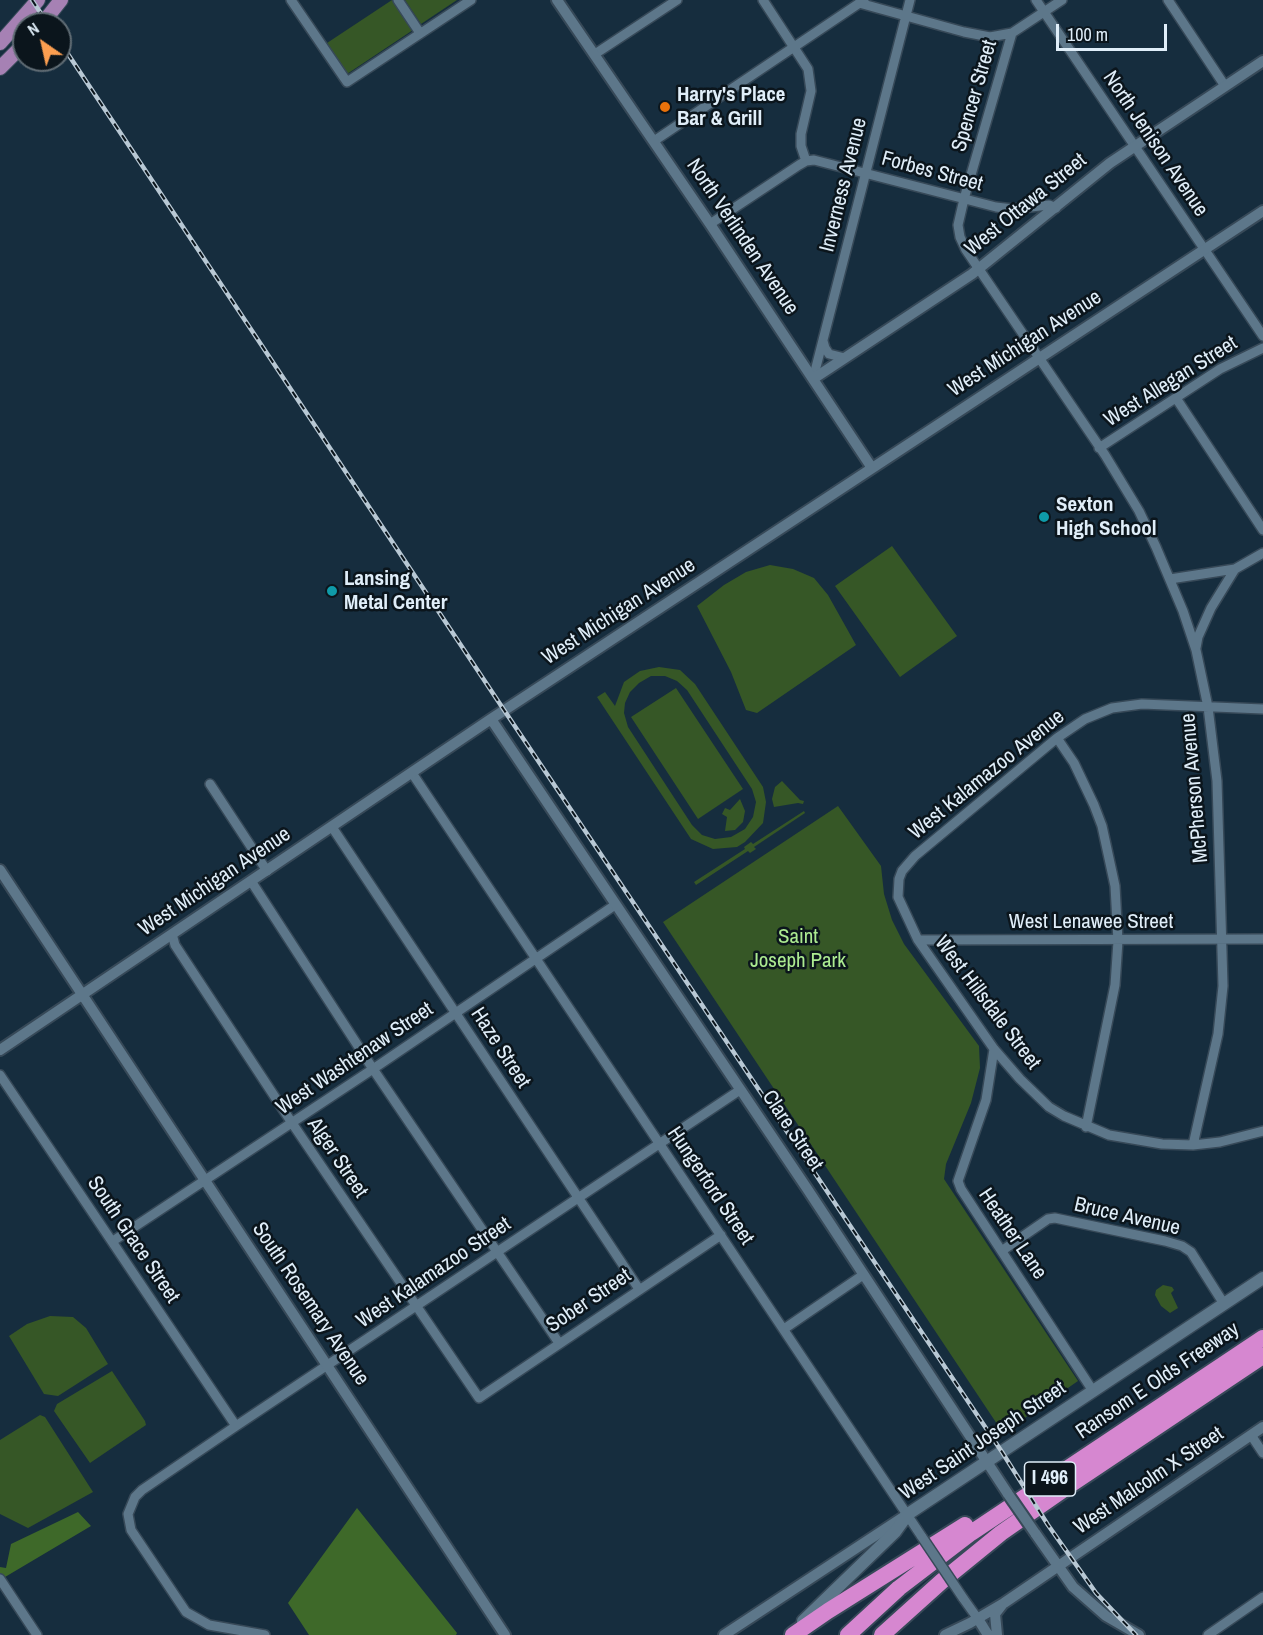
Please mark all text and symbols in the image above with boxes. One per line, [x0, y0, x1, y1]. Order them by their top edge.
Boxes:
north arrow [12, 12, 72, 72]
scale bar [1059, 12, 1170, 50]
text: N [23, 17, 43, 41]
text: 100 m [1067, 22, 1108, 47]
street label: Spencer Street [947, 37, 1003, 155]
street label: North Jenison Avenue [1097, 66, 1213, 222]
place label: Harry's Place Bar & Grill [677, 82, 785, 132]
marker: Harry's Place Bar & Grill [658, 100, 672, 114]
street label: Inverness Avenue [815, 115, 873, 255]
street label: Forbes Street [879, 146, 985, 198]
street label: West Ottawa Street [960, 148, 1092, 262]
street label: North Verlinden Avenue [681, 154, 803, 320]
street label: West Michigan Avenue [944, 285, 1106, 403]
street label: West Allegan Street [1100, 331, 1242, 433]
place label: Sexton High School [1056, 492, 1156, 542]
marker: Sexton High School [1037, 510, 1051, 524]
street label: West Michigan Avenue [538, 553, 700, 671]
place label: Lansing Metal Center [344, 566, 447, 616]
marker: Lansing Metal Center [325, 584, 339, 598]
street label: West Kalamazoo Avenue [904, 705, 1070, 845]
street label: McPherson Avenue [1176, 712, 1214, 864]
street label: West Michigan Avenue [134, 822, 296, 942]
street label: West Lenawee Street [1009, 909, 1173, 935]
park label: Saint Joseph Park [750, 924, 846, 974]
street label: West Hillsdale Street [929, 931, 1045, 1075]
street label: West Washtenaw Street [272, 997, 438, 1121]
street label: Haze Street [465, 1003, 535, 1093]
street label: Clare Street [756, 1086, 828, 1176]
street label: Alger Street [301, 1113, 373, 1203]
street label: Hungerford Street [661, 1122, 759, 1250]
street label: South Grace Street [81, 1172, 185, 1308]
street label: Heather Lane [972, 1184, 1052, 1284]
street label: Bruce Avenue [1072, 1193, 1182, 1241]
street label: West Kalamazoo Street [352, 1212, 516, 1334]
street label: South Rosemary Avenue [246, 1218, 374, 1390]
street label: Sober Street [542, 1264, 636, 1338]
street label: Ransom E Olds Freeway [1072, 1317, 1244, 1445]
street label: West Saint Joseph Street [895, 1376, 1071, 1506]
street label: West Malcolm X Street [1069, 1422, 1229, 1540]
road number: I 496 [1024, 1462, 1076, 1496]

